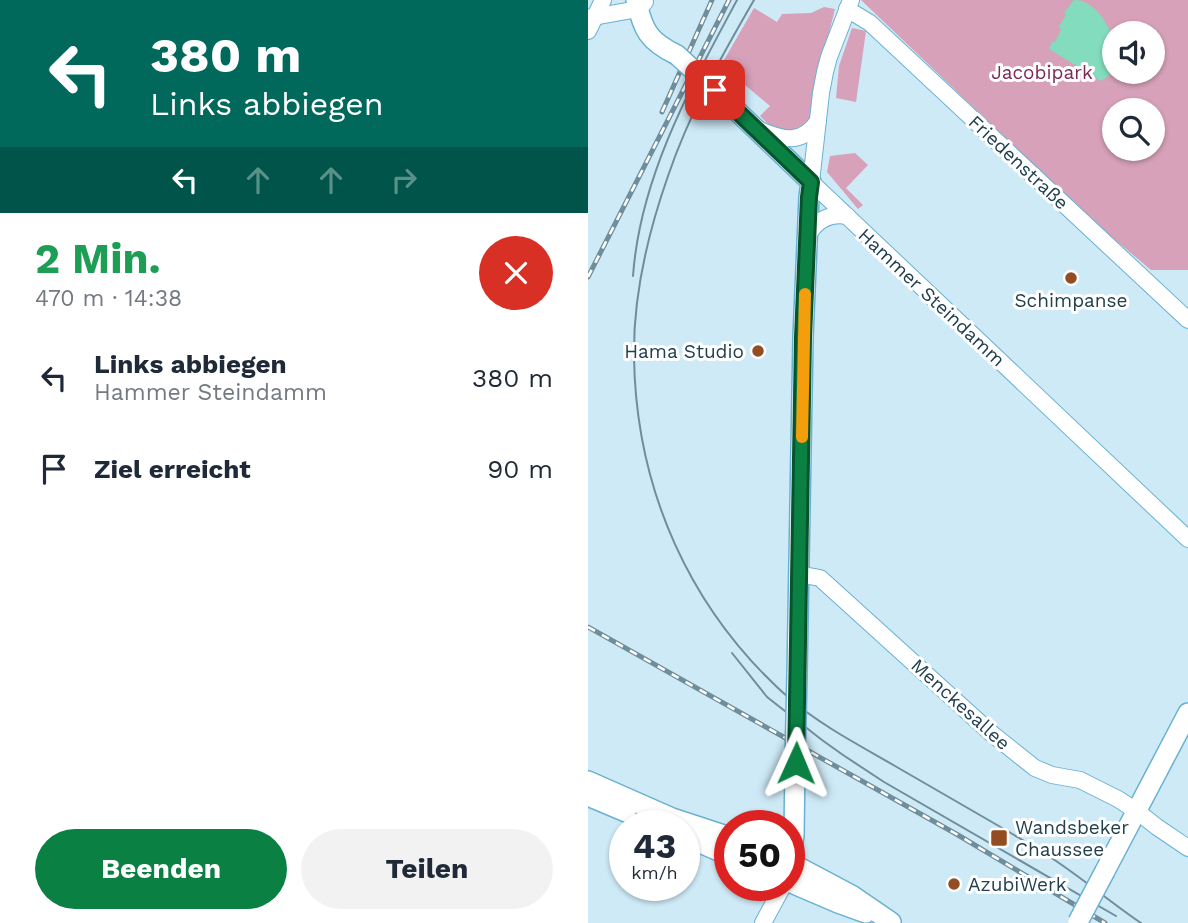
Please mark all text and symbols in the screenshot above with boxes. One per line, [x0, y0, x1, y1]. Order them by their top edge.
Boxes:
map controls [1102, 21, 1165, 161]
button: sound [1102, 21, 1165, 84]
text: 380 m [150, 26, 301, 84]
icon: left [35, 28, 126, 119]
pin [685, 60, 745, 120]
park label: Jacobipark [991, 61, 1093, 84]
icon: arrive [696, 71, 734, 109]
text: Links abbiegen [150, 85, 384, 123]
button: search [1102, 98, 1165, 161]
street label: Friedenstraße [964, 110, 1073, 214]
icon: left [166, 161, 204, 199]
icon: ahead [239, 161, 277, 199]
icon: ahead [312, 161, 350, 199]
icon: right [385, 161, 423, 199]
street label: Hammer Steindamm [853, 223, 1010, 371]
text: 2 Min. [35, 234, 161, 283]
button: close [479, 236, 553, 310]
marker: Schimpanse [1063, 270, 1079, 286]
text: 470 m · 14:38 [35, 285, 182, 312]
place label: Schimpanse [1014, 289, 1128, 312]
place label: Hama Studio [624, 340, 744, 363]
marker: Hama Studio [750, 343, 766, 359]
text: Links abbiegen [94, 349, 287, 379]
icon: left [35, 359, 73, 397]
text: 380 m [472, 363, 553, 393]
text: Hammer Steindamm [94, 379, 327, 406]
icon: arrive [35, 450, 73, 488]
text: Ziel erreicht [94, 454, 251, 484]
text: 90 m [487, 454, 553, 484]
street label: Menckesallee [906, 654, 1015, 755]
position arrow [759, 726, 833, 800]
speed limit sign: 50 [714, 810, 805, 901]
place label: Wandsbeker Chaussee [1015, 816, 1129, 861]
text: 43 [633, 825, 676, 867]
marker: Wandsbeker Chaussee [989, 828, 1009, 848]
button: Beenden [35, 829, 287, 909]
button: Teilen [301, 829, 553, 909]
text: km/h [631, 862, 678, 883]
place label: AzubiWerk [968, 873, 1067, 896]
marker: AzubiWerk [946, 876, 962, 892]

